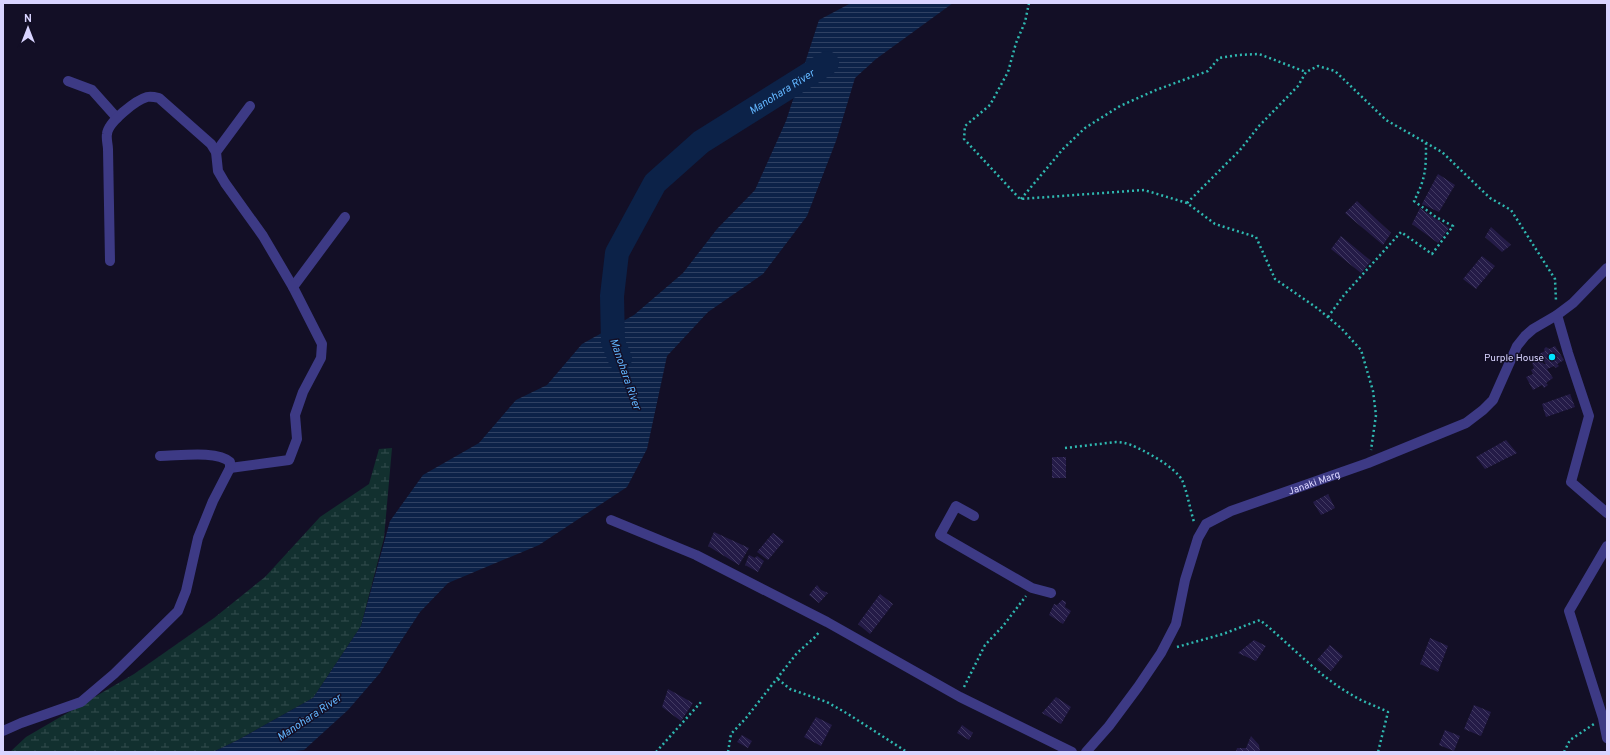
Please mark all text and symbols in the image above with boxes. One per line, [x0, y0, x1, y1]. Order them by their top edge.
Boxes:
north arrow [8, 8, 48, 48]
text: N [24, 12, 32, 26]
water label: Manohara River [747, 66, 818, 118]
water label: Manohara River [606, 337, 644, 413]
place label: Purple House [1484, 352, 1544, 365]
marker: Purple House [1547, 352, 1557, 362]
street label: Janaki Marg [1287, 468, 1342, 499]
water label: Manohara River [275, 691, 345, 744]

